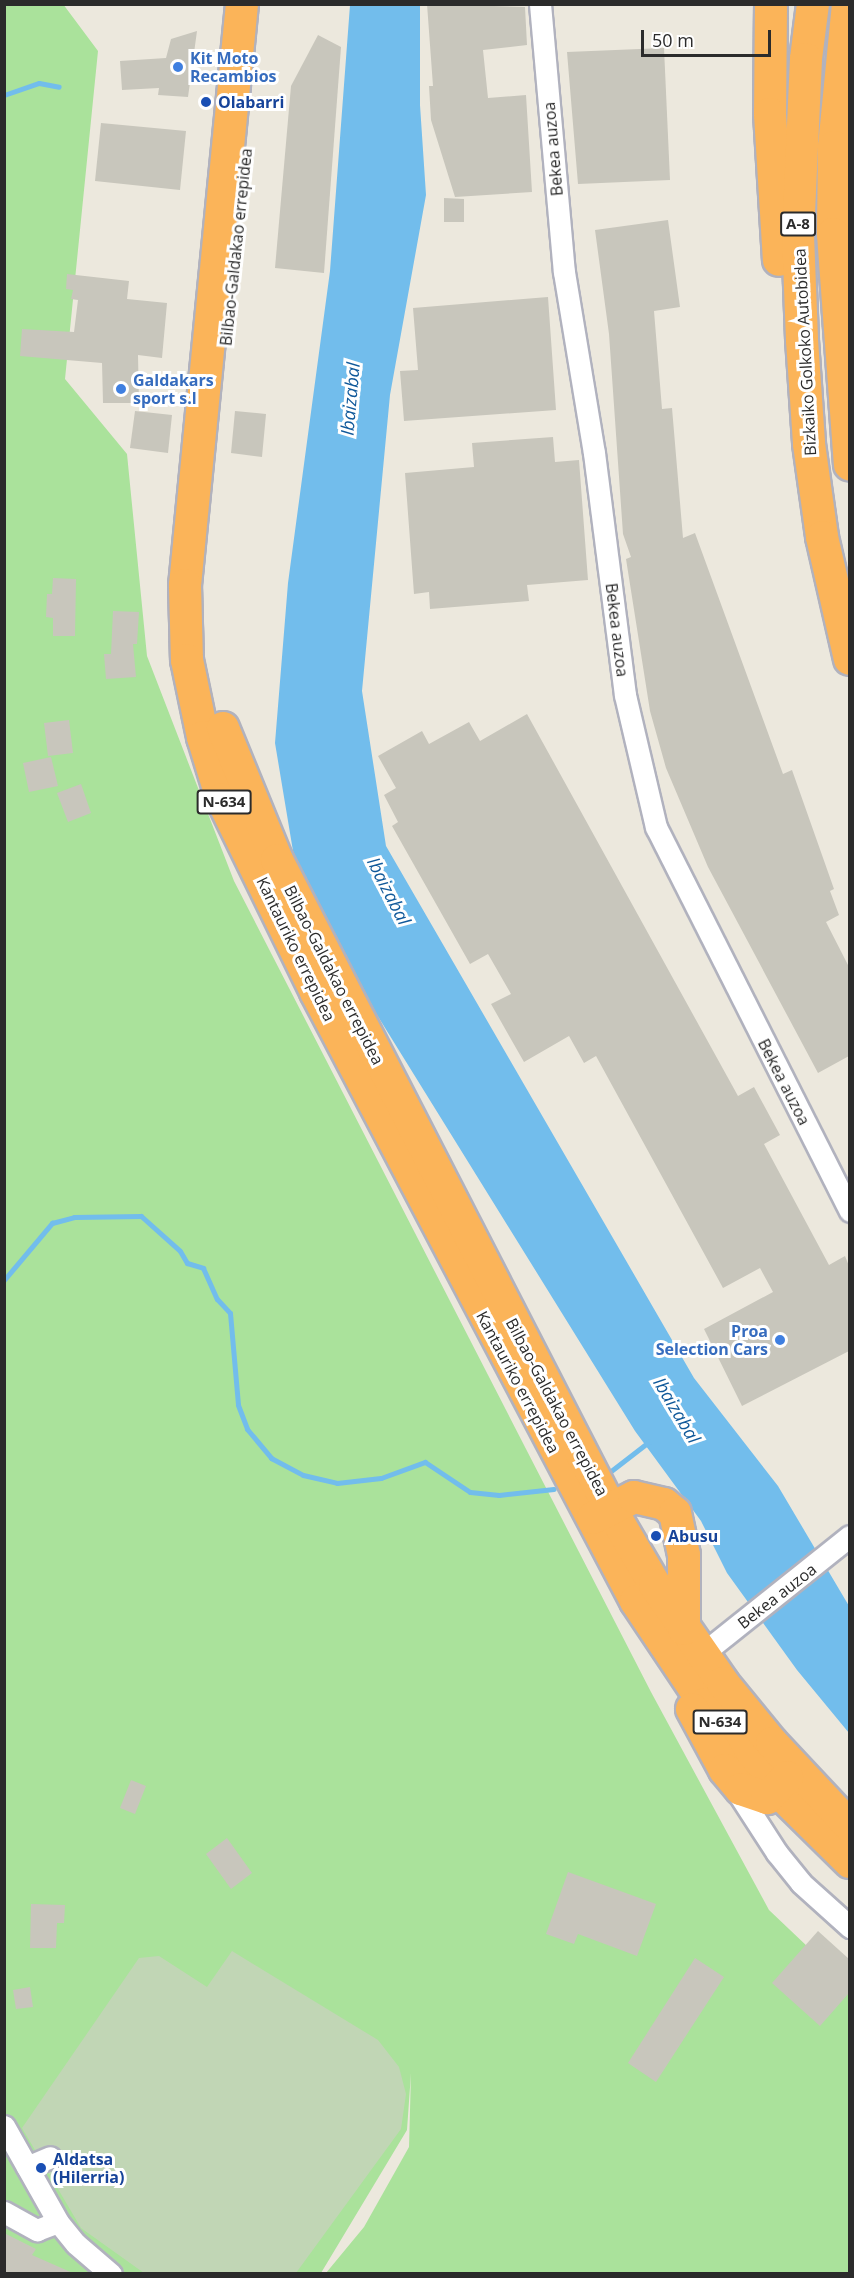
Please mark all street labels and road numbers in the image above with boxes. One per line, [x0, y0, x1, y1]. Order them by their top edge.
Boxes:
street label: Bekea auzoa [539, 101, 567, 197]
street label: Bilbao-Galdakao errepidea [216, 147, 256, 347]
road number: A-8 [780, 212, 816, 236]
street label: Bizkaiko Golkoko Autobidea [790, 248, 820, 456]
street label: Bekea auzoa [602, 582, 632, 678]
road number: N-634 [196, 790, 252, 814]
street label: Kantauriko errepidea [253, 874, 339, 1024]
street label: Bilbao-Galdakao errepidea [280, 882, 388, 1068]
street label: Bekea auzoa [754, 1036, 814, 1128]
street label: Kantauriko errepidea [472, 1308, 564, 1456]
street label: Bilbao-Galdakao errepidea [502, 1315, 612, 1499]
street label: Bekea auzoa [734, 1559, 820, 1633]
road number: N-634 [692, 1710, 748, 1734]

